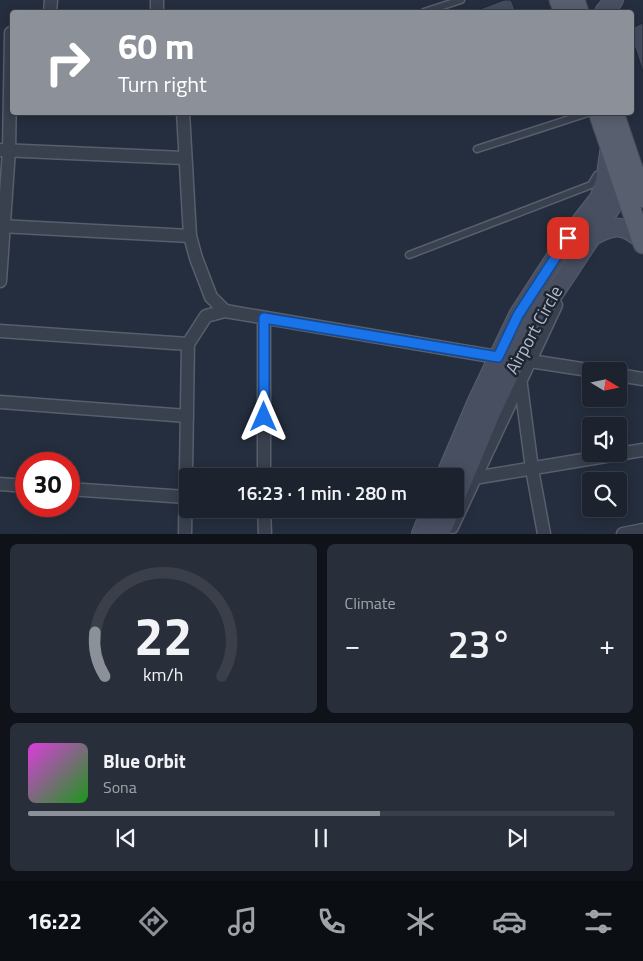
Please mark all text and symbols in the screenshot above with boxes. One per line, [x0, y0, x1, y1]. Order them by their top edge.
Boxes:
text: 60 m [118, 19, 194, 73]
icon: right [35, 30, 100, 95]
text: Turn right [118, 67, 207, 101]
pin [547, 217, 589, 259]
icon: arrive [554, 224, 582, 252]
street label: Airport Circle [498, 281, 569, 379]
north arrow [582, 362, 628, 408]
map controls [582, 362, 627, 517]
position arrow [237, 390, 289, 442]
button: sound [582, 417, 627, 462]
speed limit sign: 30 [15, 452, 80, 517]
button: search [582, 472, 627, 517]
text: 16:23 · 1 min · 280 m [236, 478, 407, 507]
text: Climate [345, 591, 396, 615]
text: 22 [134, 596, 192, 675]
text: 23° [448, 615, 512, 673]
text: − [345, 623, 360, 666]
text: + [599, 623, 615, 666]
text: km/h [143, 661, 183, 688]
text: Blue Orbit [103, 746, 186, 775]
text: Sona [103, 775, 137, 799]
icon: previous [112, 824, 140, 852]
icon: pause [307, 824, 335, 852]
icon: next [503, 824, 531, 852]
text: 16:22 [27, 904, 82, 938]
icon: directions [136, 904, 171, 939]
icon: music [225, 904, 260, 939]
icon: phone [314, 904, 349, 939]
icon: climate [403, 904, 438, 939]
icon: car [492, 904, 527, 939]
icon: filters [581, 904, 616, 939]

